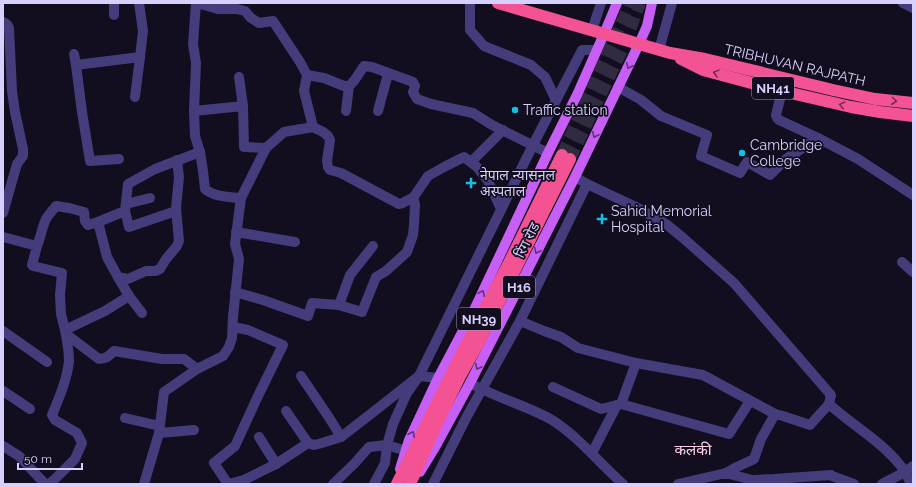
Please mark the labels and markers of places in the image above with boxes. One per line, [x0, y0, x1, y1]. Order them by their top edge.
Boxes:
place label: Traffic station [523, 102, 608, 118]
marker: Traffic station [510, 105, 520, 115]
place label: Cambridge College [750, 137, 822, 169]
marker: Cambridge College [737, 148, 747, 158]
place label: नेपाल न्यासनल अस्पताल [480, 166, 556, 199]
marker: नेपाल न्यासनल अस्पताल [465, 177, 477, 189]
place label: Sahid Memorial Hospital [611, 203, 712, 235]
marker: Sahid Memorial Hospital [596, 213, 608, 225]

